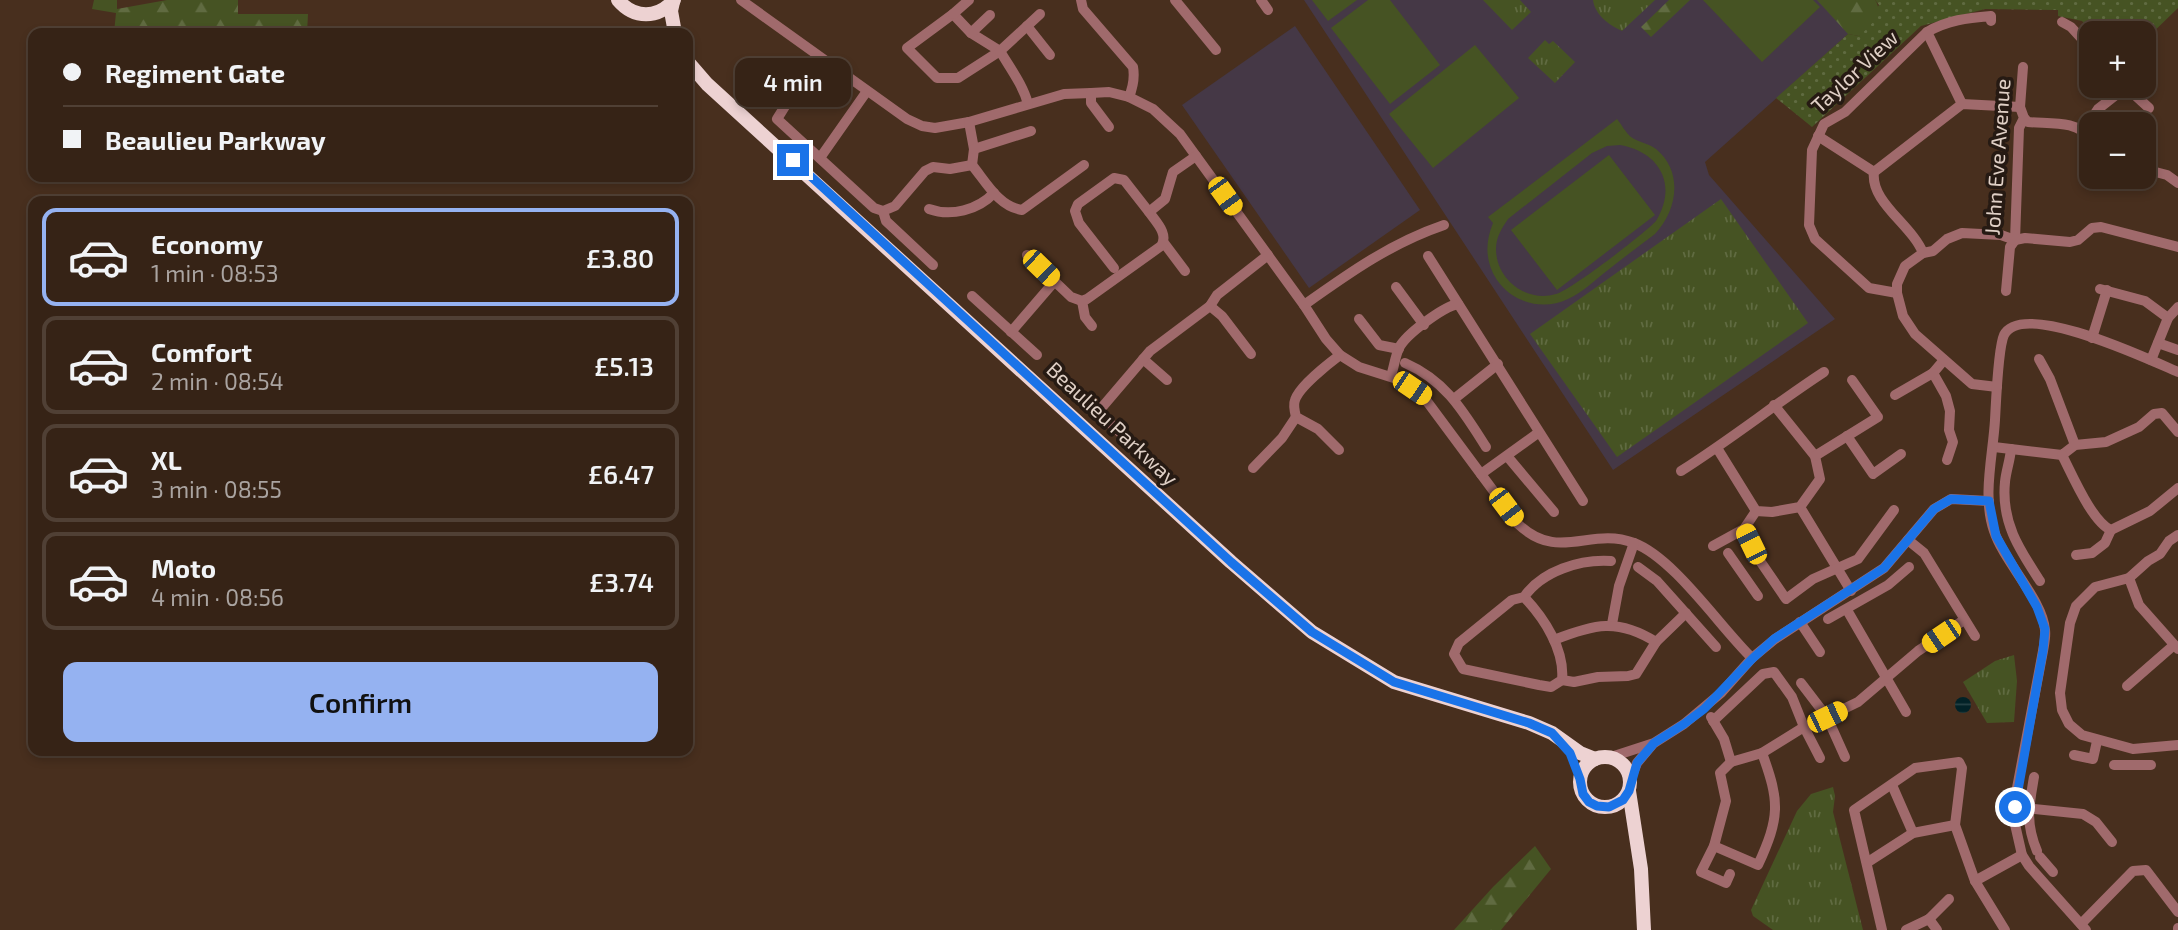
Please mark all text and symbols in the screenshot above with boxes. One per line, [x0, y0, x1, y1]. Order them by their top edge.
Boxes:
map controls [2079, 21, 2156, 189]
button: + [2079, 21, 2156, 98]
street label: Taylor View [1805, 24, 1903, 117]
text: Regiment Gate [105, 57, 285, 88]
callout: 4 min [735, 58, 851, 108]
text: 4 min [763, 68, 823, 96]
street label: John Eve Avenue [1979, 78, 2014, 236]
button: − [2079, 112, 2156, 189]
text: Beaulieu Parkway [105, 124, 326, 155]
route end [777, 144, 809, 176]
car [1205, 173, 1246, 219]
icon: car [67, 226, 130, 289]
text: Economy [151, 228, 263, 259]
text: £3.80 [586, 242, 654, 273]
car [1019, 246, 1064, 290]
text: 1 min · 08:53 [151, 259, 279, 287]
icon: car [67, 334, 130, 397]
text: Comfort [151, 336, 252, 367]
text: £5.13 [594, 350, 654, 381]
street label: Beaulieu Parkway [1042, 356, 1184, 490]
text: 2 min · 08:54 [151, 367, 284, 395]
car [1389, 368, 1436, 408]
icon: car [67, 442, 130, 505]
text: XL [151, 444, 182, 475]
text: £6.47 [588, 458, 654, 489]
text: 3 min · 08:55 [151, 475, 282, 503]
car [1485, 484, 1528, 530]
car [1733, 521, 1770, 567]
icon: car [67, 550, 130, 613]
text: Moto [151, 552, 216, 583]
text: £3.74 [589, 566, 654, 597]
text: 4 min · 08:56 [151, 583, 284, 611]
car [1918, 616, 1965, 656]
button: Confirm [63, 662, 658, 742]
car [1804, 698, 1851, 736]
route start [1999, 791, 2031, 823]

